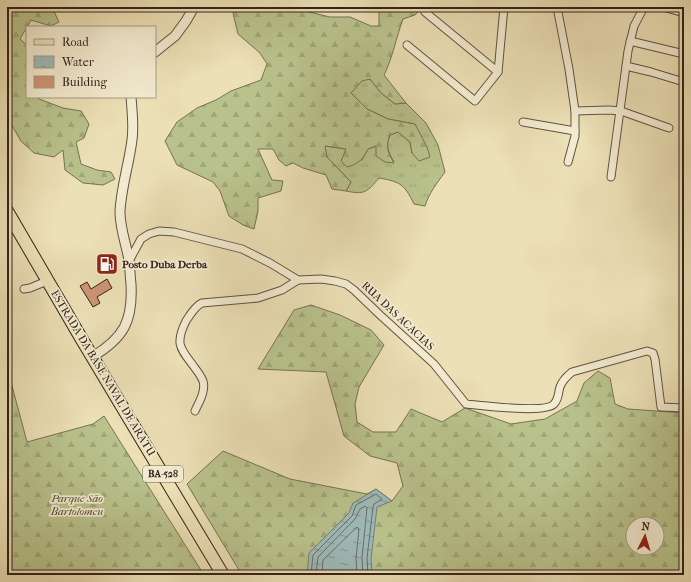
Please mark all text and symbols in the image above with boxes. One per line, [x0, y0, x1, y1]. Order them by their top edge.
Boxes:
legend [26, 26, 156, 98]
text: Road [62, 35, 89, 49]
text: Water [61, 55, 95, 69]
text: Building [62, 75, 107, 89]
fuel station icon: Posto Duba Derba [94, 251, 120, 277]
place label: Posto Duba Derba [122, 258, 208, 271]
street label: RUA DAS ACACIAS [359, 279, 437, 353]
street label: ESTRADA DA BASE NAVAL DE ARATU [48, 287, 158, 459]
road number: BA-528 [143, 466, 183, 482]
park label: Parque São Bartolomeu [50, 492, 103, 518]
north arrow [625, 516, 665, 556]
text: N [641, 520, 651, 533]

